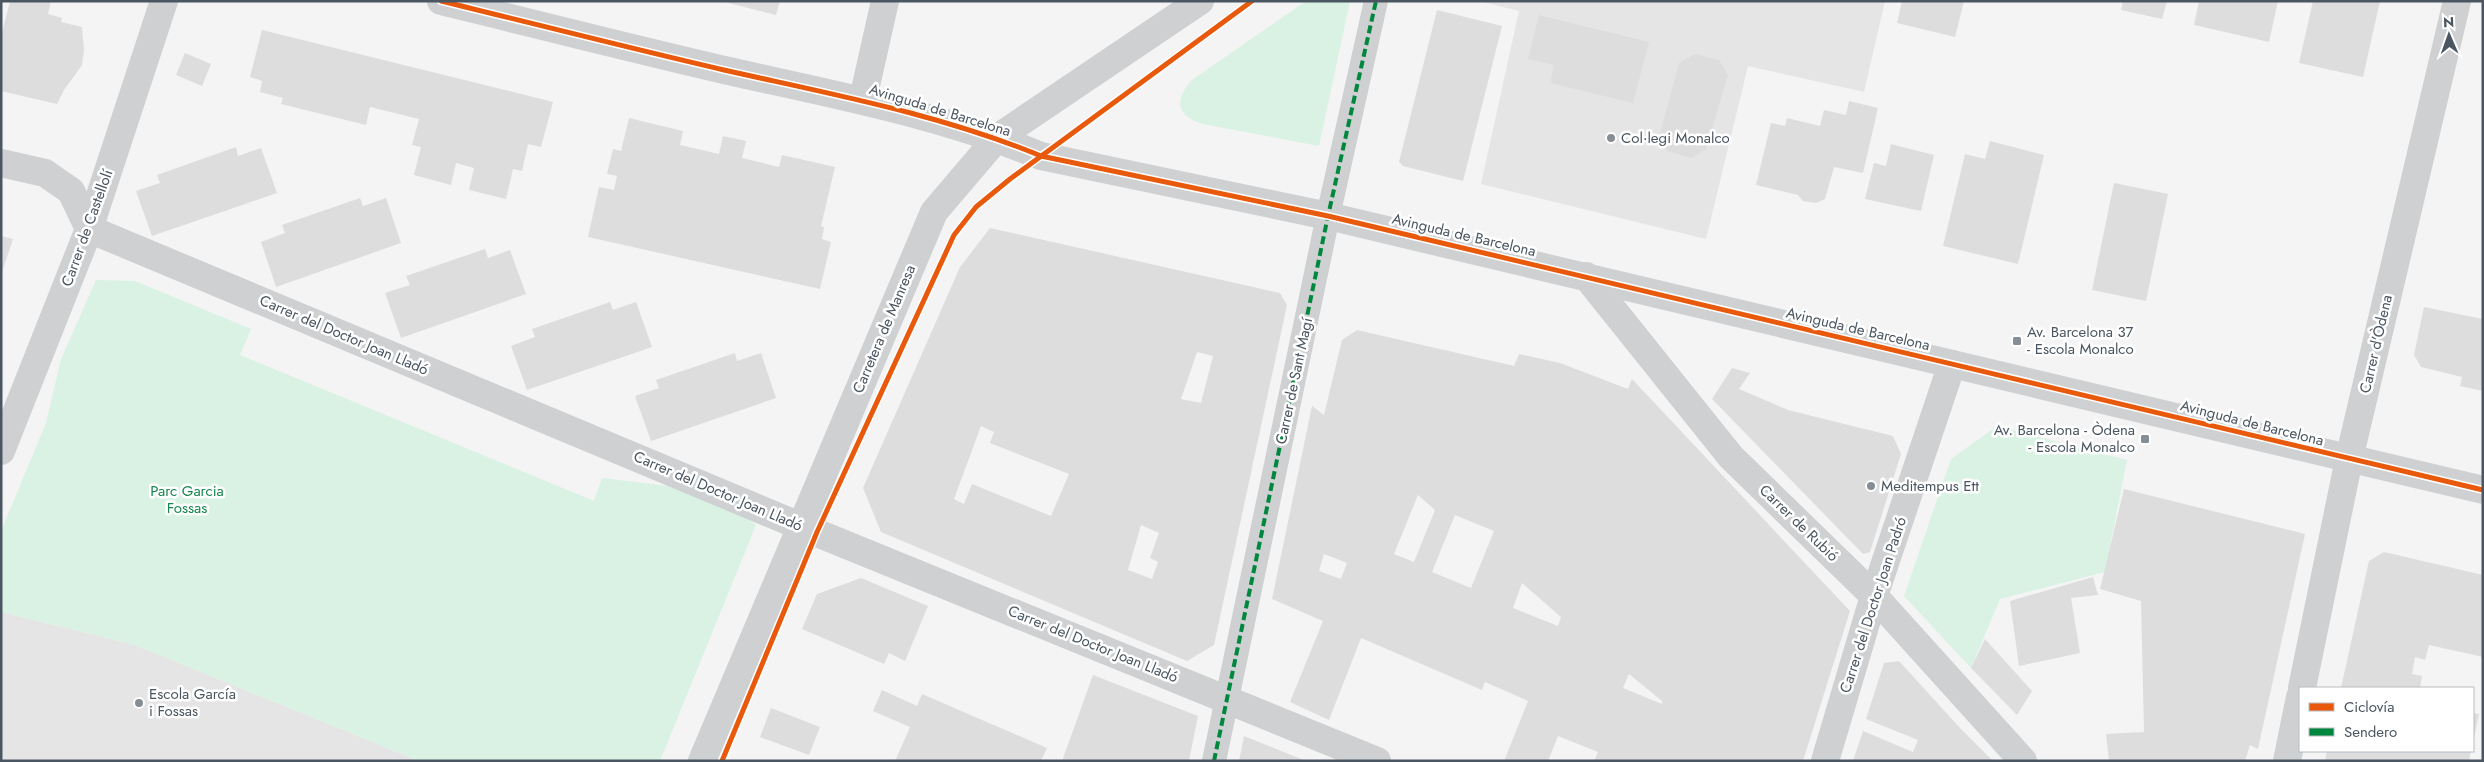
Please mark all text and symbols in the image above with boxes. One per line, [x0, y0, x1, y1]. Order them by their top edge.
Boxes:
north arrow [2424, 10, 2474, 60]
text: N [2443, 12, 2454, 32]
street label: Avinguda de Barcelona [866, 78, 1014, 142]
place label: Col·legi Monalco [1621, 127, 1730, 149]
marker: Col·legi Monalco [1605, 132, 1617, 144]
street label: Carrer de Castellolí [56, 165, 119, 290]
street label: Avinguda de Barcelona [1390, 208, 1538, 262]
street label: Carretera de Manresa [847, 261, 921, 397]
street label: Carrer del Doctor Joan Lladó [256, 289, 432, 381]
street label: Carrer d'Òdena [2354, 293, 2398, 395]
street label: Avinguda de Barcelona [1784, 302, 1932, 356]
street label: Carrer de Sant Magí [1270, 315, 1318, 446]
place label: Av. Barcelona 37 - Escola Monalco [2027, 321, 2134, 360]
marker: Av. Barcelona 37 - Escola Monalco [2011, 335, 2023, 347]
street label: Avinguda de Barcelona [2178, 395, 2326, 451]
place label: Av. Barcelona - Òdena - Escola Monalco [1994, 419, 2135, 458]
marker: Av. Barcelona - Òdena - Escola Monalco [2139, 433, 2151, 445]
street label: Carrer del Doctor Joan Lladó [630, 445, 806, 537]
place label: Meditempus Ett [1881, 475, 1979, 497]
street label: Carrer de Rubió [1754, 479, 1844, 567]
park label: Parc Garcia Fossas [150, 480, 224, 519]
marker: Meditempus Ett [1865, 480, 1877, 492]
street label: Carrer del Doctor Joan Padró [1834, 514, 1912, 696]
street label: Carrer del Doctor Joan Lladó [1005, 600, 1181, 688]
place label: Escola García i Fossas [149, 683, 236, 722]
legend [2299, 687, 2474, 752]
text: Ciclovía [2344, 696, 2394, 718]
marker: Escola García i Fossas [133, 697, 145, 709]
text: Sendero [2344, 721, 2397, 743]

